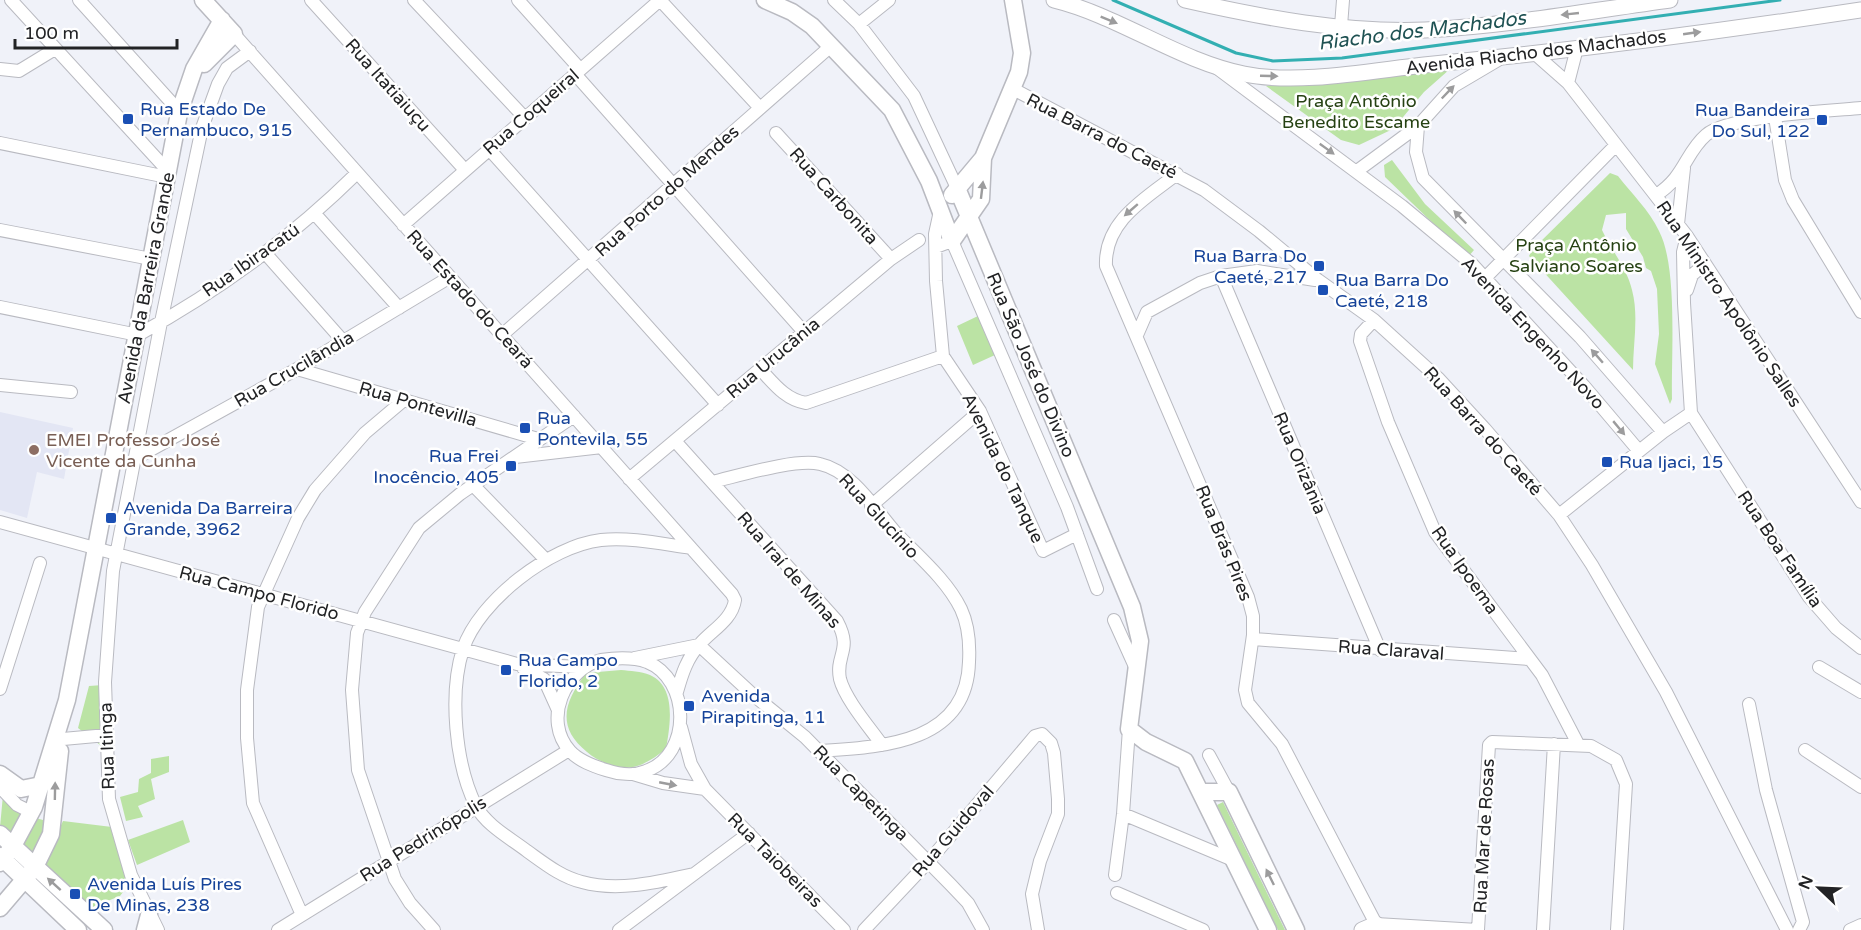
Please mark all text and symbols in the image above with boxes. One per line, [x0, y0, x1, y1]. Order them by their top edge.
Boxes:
water label: Riacho dos Machados [1317, 6, 1529, 56]
one-way arrow [1560, 9, 1579, 19]
scale bar [15, 12, 177, 50]
one-way arrow [1100, 15, 1118, 25]
text: 100 m [24, 22, 79, 44]
street label: Avenida Riacho dos Machados [1404, 25, 1668, 79]
one-way arrow [1683, 28, 1702, 38]
street label: Rua Itatiaiuçu [340, 34, 436, 136]
street label: Rua Coqueiral [478, 64, 584, 160]
one-way arrow [1260, 71, 1279, 80]
one-way arrow [1441, 85, 1455, 100]
street label: Rua Barra do Caeté [1023, 88, 1181, 184]
park label: Praça Antônio Benedito Escame [1282, 90, 1430, 133]
place label: Rua Estado De Pernambuco, 915 [140, 98, 292, 141]
place label: Rua Bandeira Do Sul, 122 [1695, 99, 1810, 142]
marker: Rua Estado De Pernambuco, 915 [121, 112, 135, 126]
marker: Rua Bandeira Do Sul, 122 [1815, 113, 1829, 127]
street label: Rua Porto do Mendes [590, 121, 744, 261]
street label: Rua Carbonita [785, 143, 883, 249]
one-way arrow [1319, 143, 1334, 155]
street label: Avenida da Barreira Grande [113, 170, 179, 406]
one-way arrow [977, 180, 986, 199]
street label: Rua Ministro Apolônio Salles [1652, 196, 1806, 412]
one-way arrow [1124, 203, 1139, 216]
one-way arrow [1454, 210, 1468, 224]
street label: Rua Ibiracatú [198, 218, 304, 302]
street label: Rua Estado do Ceará [402, 225, 538, 373]
park label: Praça Antônio Salviano Soares [1509, 234, 1643, 277]
place label: Rua Barra Do Caeté, 217 [1193, 245, 1307, 288]
street label: Avenida Engenho Novo [1456, 252, 1610, 414]
marker: Rua Barra Do Caeté, 217 [1312, 259, 1326, 273]
street label: Rua São José do Divino [982, 269, 1080, 461]
place label: Rua Barra Do Caeté, 218 [1335, 269, 1449, 312]
marker: Rua Barra Do Caeté, 218 [1316, 283, 1330, 297]
street label: Rua Urucânia [722, 313, 824, 403]
street label: Rua Crucilândia [230, 326, 358, 412]
one-way arrow [1591, 349, 1604, 364]
street label: Rua Barra do Caeté [1419, 362, 1547, 500]
street label: Rua Pontevilla [356, 377, 480, 431]
street label: Avenida do Tanque [957, 389, 1049, 547]
place label: Rua Pontevila, 55 [537, 407, 648, 450]
street label: Rua Orizânia [1269, 409, 1331, 517]
one-way arrow [1612, 420, 1625, 435]
marker: Rua Pontevila, 55 [518, 421, 532, 435]
place label: EMEI Professor José Vicente da Cunha [46, 429, 220, 472]
marker: EMEI Professor José Vicente da Cunha [27, 443, 41, 457]
place label: Rua Frei Inocêncio, 405 [373, 445, 499, 488]
place label: Rua Ijaci, 15 [1619, 451, 1723, 473]
marker: Rua Ijaci, 15 [1600, 455, 1614, 469]
marker: Rua Frei Inocêncio, 405 [504, 459, 518, 473]
street label: Rua Glucínio [834, 469, 924, 563]
street label: Rua Brás Pires [1191, 482, 1257, 604]
street label: Rua Boa Família [1733, 486, 1827, 612]
place label: Avenida Da Barreira Grande, 3962 [123, 497, 293, 540]
street label: Rua Iraí de Minas [732, 507, 846, 633]
marker: Avenida Da Barreira Grande, 3962 [104, 511, 118, 525]
street label: Rua Ipoema [1427, 522, 1503, 618]
street label: Rua Campo Florido [177, 561, 341, 625]
street label: Rua Claraval [1337, 635, 1445, 665]
place label: Rua Campo Florido, 2 [518, 649, 618, 692]
marker: Rua Campo Florido, 2 [499, 663, 513, 677]
place label: Avenida Pirapitinga, 11 [701, 685, 826, 728]
marker: Avenida Pirapitinga, 11 [682, 699, 696, 713]
street label: Rua Itinga [94, 702, 120, 790]
street label: Rua Capetinga [808, 740, 914, 846]
street label: Rua Mar de Rosas [1469, 758, 1499, 914]
one-way arrow [659, 780, 678, 789]
street label: Rua Guidoval [907, 781, 999, 881]
one-way arrow [51, 782, 60, 801]
street label: Rua Pedrinópolis [356, 791, 490, 887]
street label: Rua Taiobeiras [723, 808, 827, 912]
north arrow [1789, 858, 1849, 918]
one-way arrow [1266, 869, 1275, 886]
place label: Avenida Luís Pires De Minas, 238 [87, 873, 242, 916]
text: N [1794, 873, 1818, 892]
one-way arrow [47, 878, 62, 891]
marker: Avenida Luís Pires De Minas, 238 [68, 887, 82, 901]

